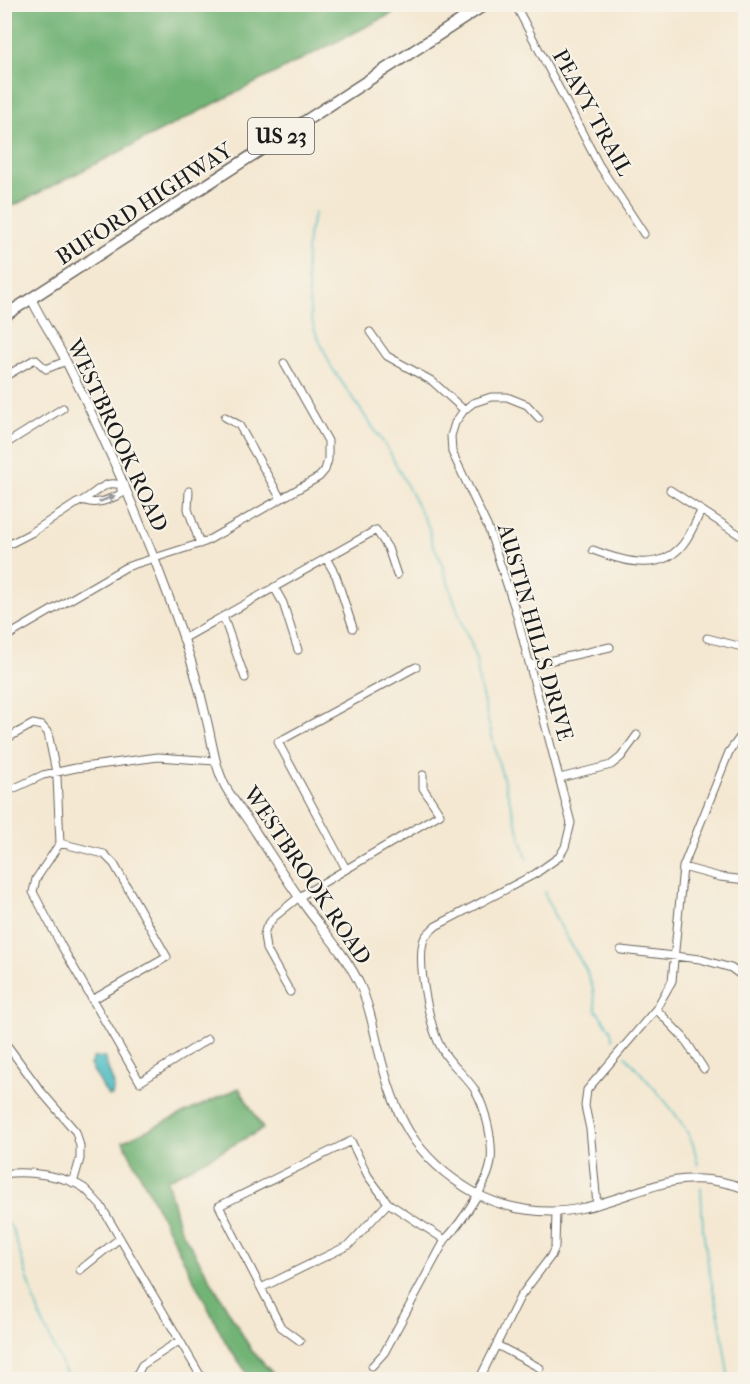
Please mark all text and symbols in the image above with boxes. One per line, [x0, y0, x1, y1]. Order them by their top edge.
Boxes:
street label: PEAVY TRAIL [547, 45, 638, 181]
road number: US 23 [248, 118, 314, 154]
street label: BUFORD HIGHWAY [51, 137, 239, 271]
street label: WESTBROOK ROAD [61, 334, 173, 536]
one-way arrow [98, 494, 116, 504]
street label: AUSTIN HILLS DRIVE [491, 520, 578, 744]
street label: WESTBROOK ROAD [237, 781, 376, 970]

